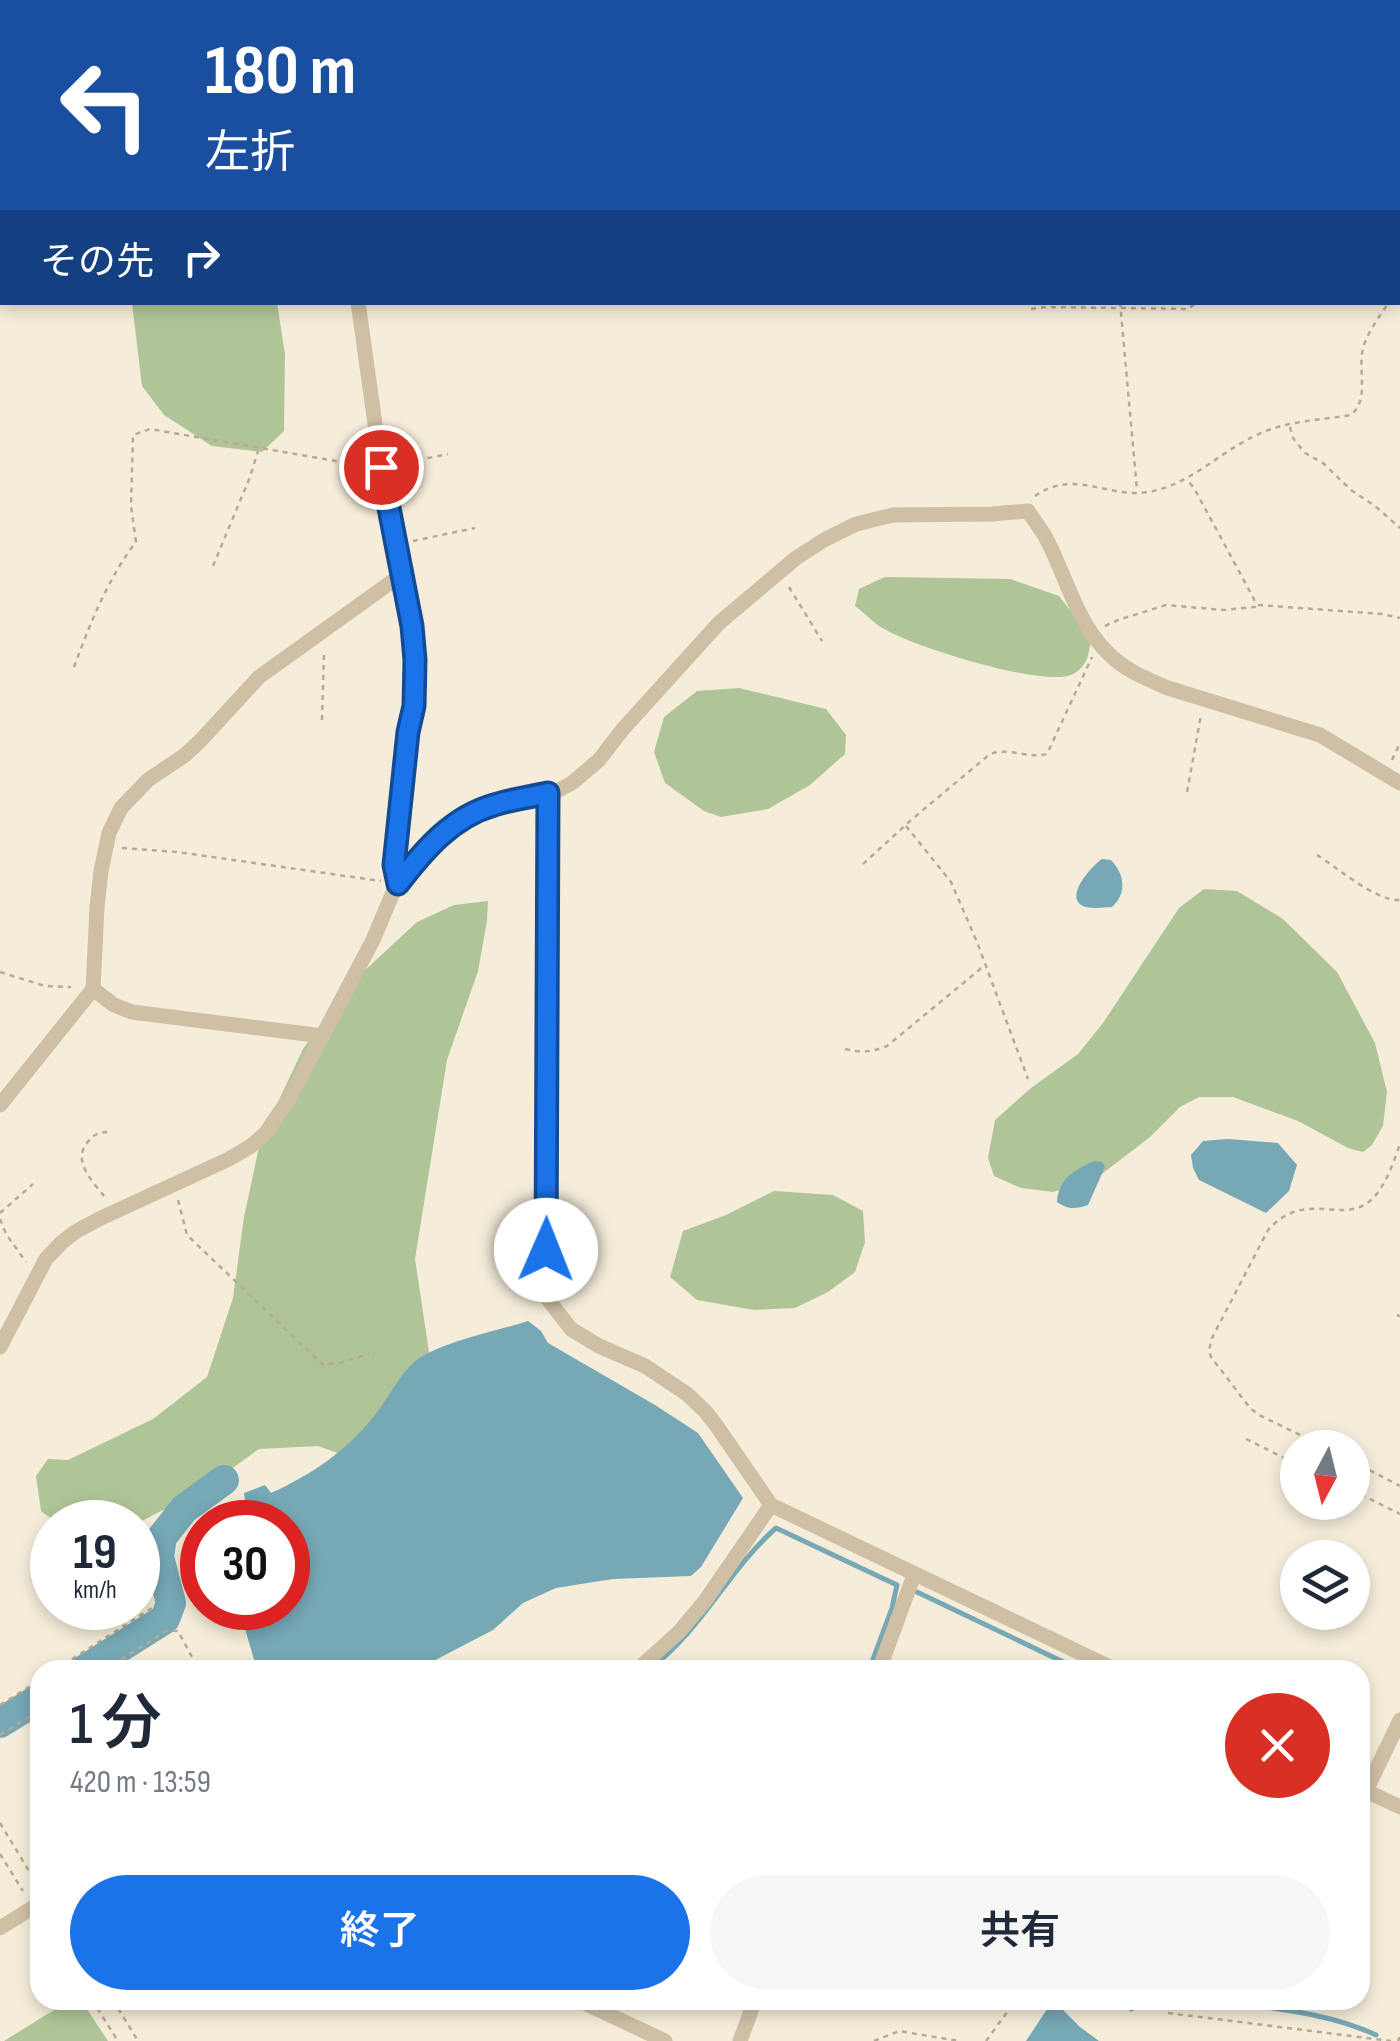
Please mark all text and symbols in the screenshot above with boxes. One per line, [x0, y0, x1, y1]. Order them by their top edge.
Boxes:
text: 180 m [205, 30, 356, 114]
icon: left [40, 40, 170, 170]
text: 左折 [205, 126, 295, 181]
icon: right [174, 230, 229, 285]
text: その先 [40, 240, 154, 285]
pin [339, 425, 424, 510]
icon: arrive [354, 440, 409, 495]
position arrow [494, 1198, 598, 1302]
north arrow [1280, 1430, 1370, 1520]
map controls [1280, 1430, 1370, 1630]
speed limit sign: 30 [180, 1500, 310, 1630]
text: 19 [73, 1523, 117, 1583]
button: layers [1280, 1540, 1370, 1630]
text: km/h [73, 1575, 117, 1606]
text: 1 分 [70, 1689, 162, 1761]
button: close [1225, 1693, 1330, 1798]
text: 420 m · 13:59 [70, 1763, 211, 1802]
button: 終了 [70, 1875, 690, 1990]
button: 共有 [710, 1875, 1330, 1990]

